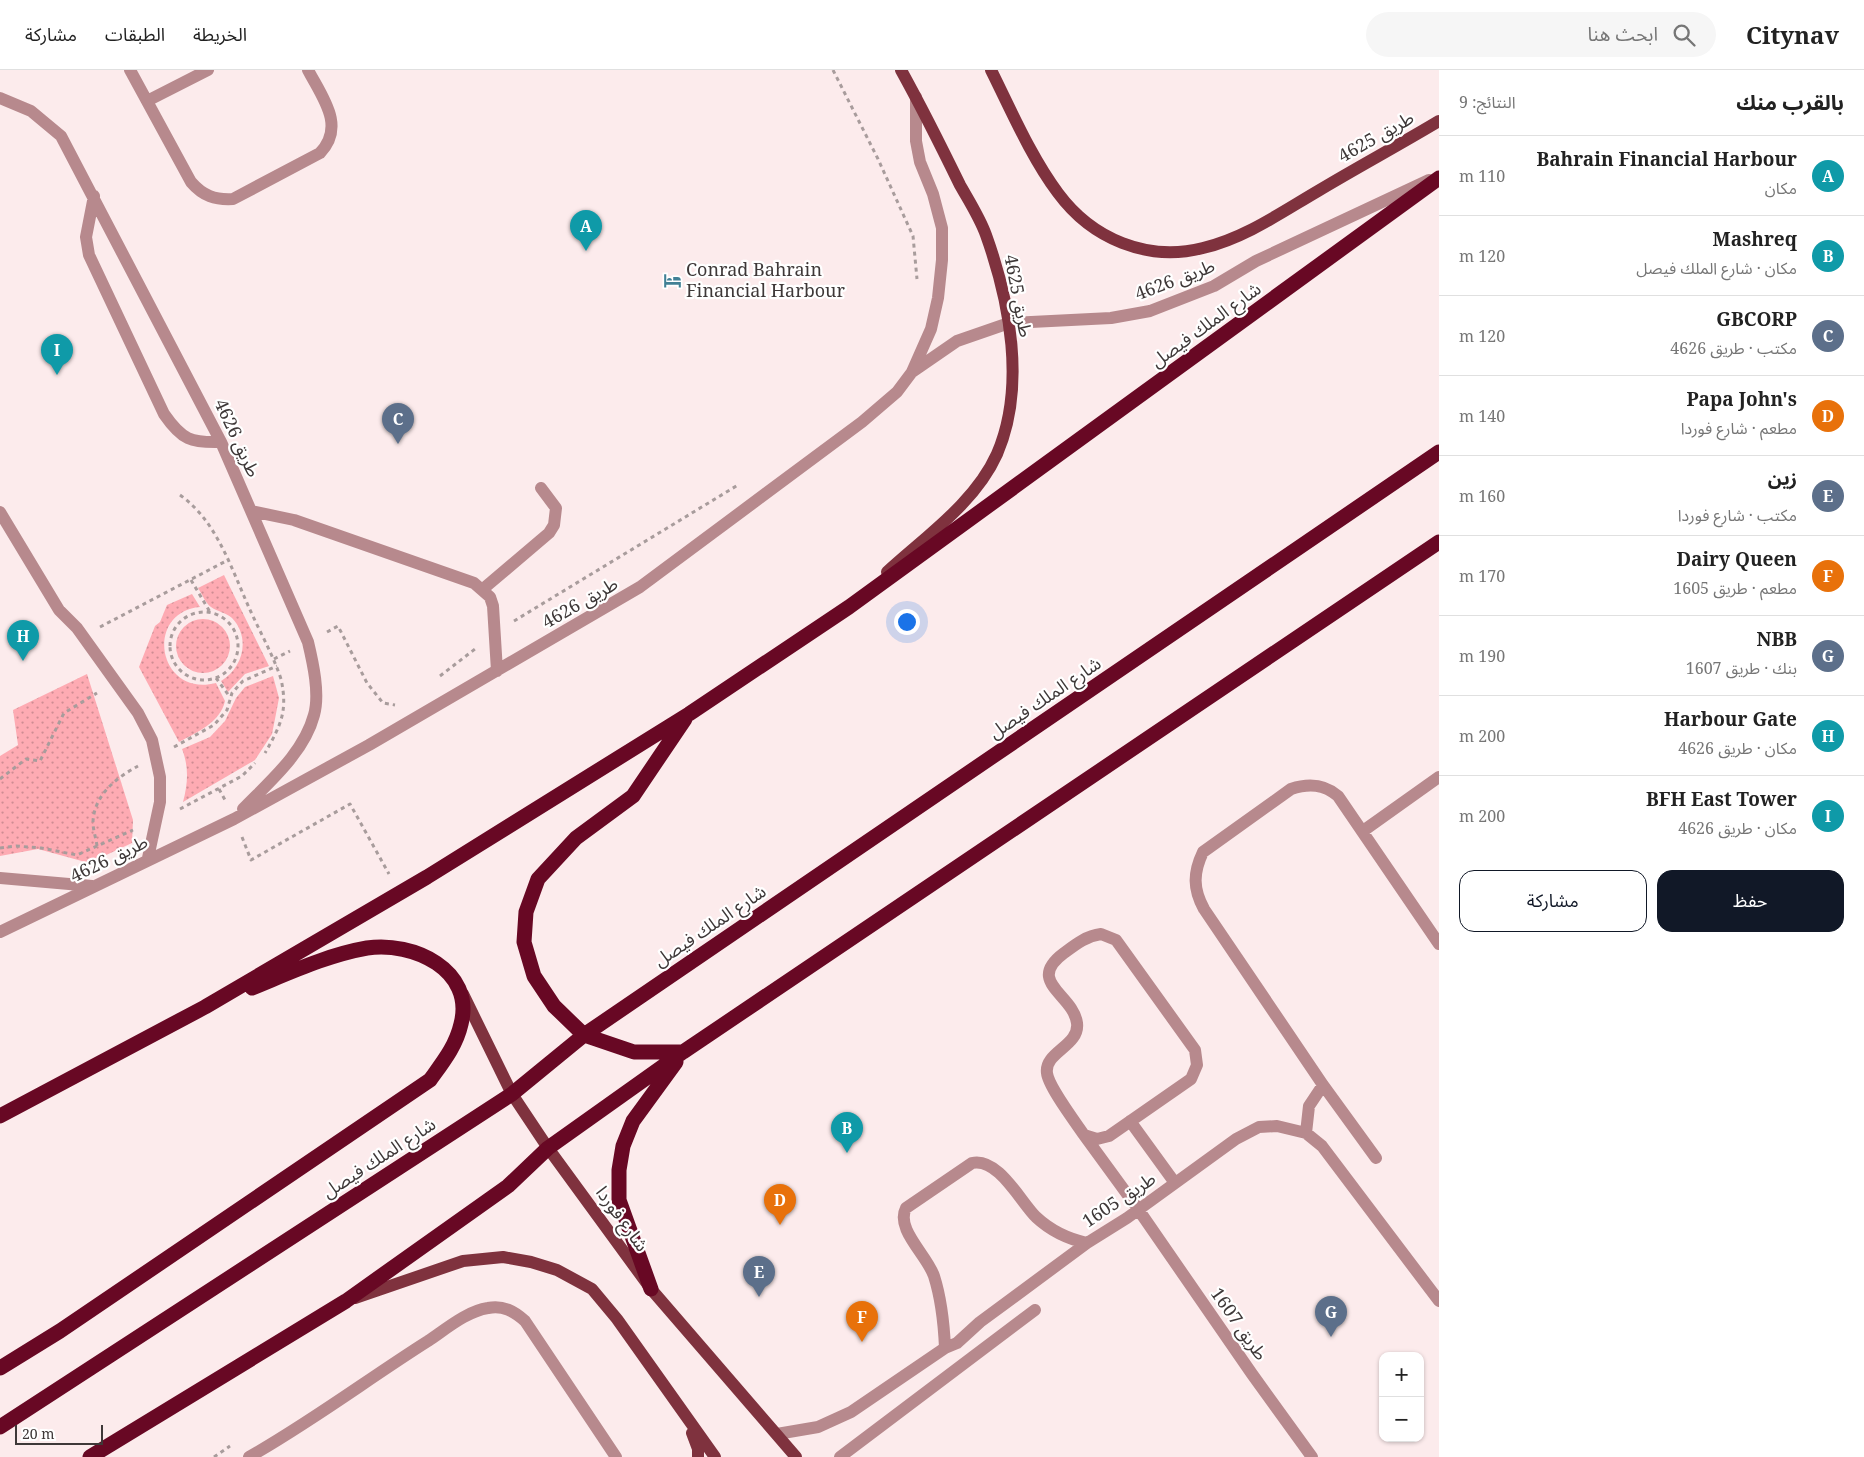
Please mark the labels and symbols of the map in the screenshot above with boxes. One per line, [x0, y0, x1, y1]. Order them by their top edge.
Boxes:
street label: طريق 4625 [1333, 105, 1418, 167]
pin: A [570, 210, 602, 251]
street label: طريق 4625 [999, 252, 1039, 339]
street label: طريق 4626 [1131, 253, 1218, 305]
place label: Conrad Bahrain Financial Harbour [686, 257, 845, 302]
hotel icon: Conrad Bahrain Financial Harbour [662, 270, 682, 290]
street label: شارع الملك فيصل [1145, 276, 1267, 375]
pin: I [41, 334, 73, 375]
street label: طريق 4626 [209, 395, 266, 481]
pin: C [382, 403, 414, 444]
street label: طريق 4626 [537, 571, 622, 633]
your location [894, 609, 920, 635]
pin: H [7, 620, 39, 661]
street label: شارع الملك فيصل [984, 651, 1107, 746]
street label: طريق 4626 [66, 829, 151, 887]
street label: شارع الملك فيصل [649, 879, 772, 974]
street label: شارع الملك فيصل [317, 1111, 441, 1205]
pin: B [831, 1112, 863, 1153]
street label: طريق 1605 [1077, 1166, 1160, 1233]
street label: شارع فوردا [589, 1181, 655, 1258]
pin: D [764, 1184, 796, 1225]
pin: E [743, 1256, 775, 1297]
street label: طريق 1607 [1206, 1282, 1274, 1365]
pin: G [1315, 1296, 1347, 1337]
pin: F [846, 1301, 878, 1342]
scale bar [15, 1422, 102, 1445]

